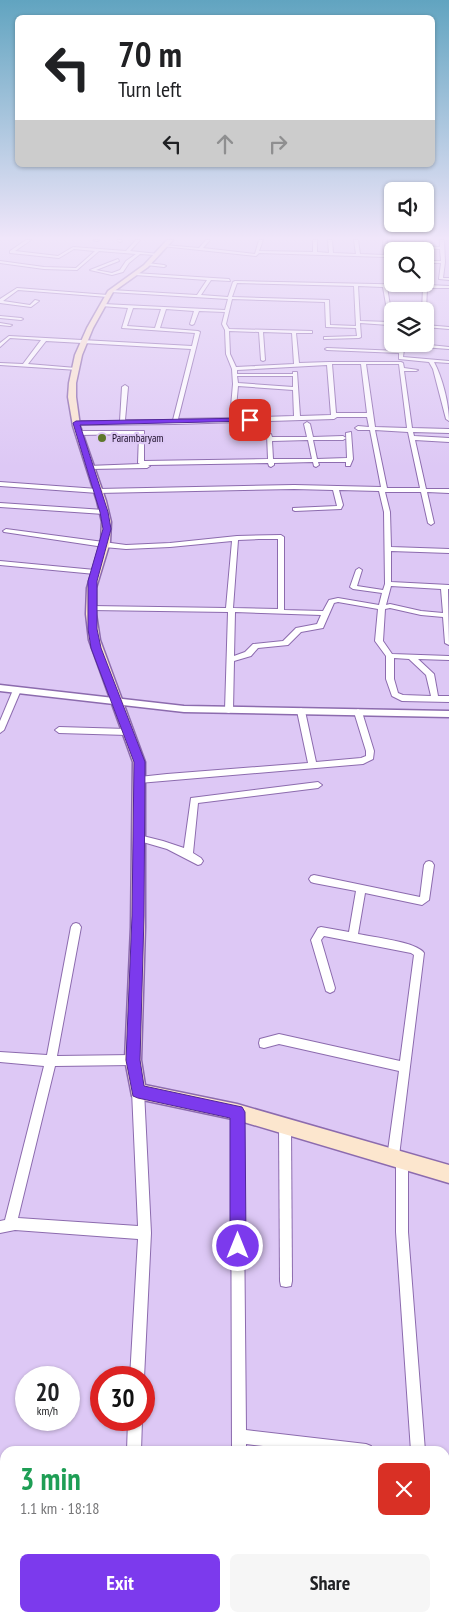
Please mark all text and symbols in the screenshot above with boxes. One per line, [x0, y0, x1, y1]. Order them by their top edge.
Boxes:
text: 70 m [118, 31, 182, 77]
icon: left [35, 35, 100, 100]
text: Turn left [118, 75, 182, 103]
icon: left [158, 130, 186, 158]
icon: ahead [211, 130, 239, 158]
icon: right [264, 130, 292, 158]
map controls [384, 182, 434, 352]
button: sound [384, 182, 434, 232]
button: search [384, 242, 434, 292]
button: layers [384, 302, 434, 352]
pin [229, 399, 271, 441]
icon: arrive [236, 406, 264, 434]
place label: Parambaryam [112, 431, 164, 445]
marker: Parambaryam [96, 432, 108, 444]
position arrow [211, 1219, 263, 1271]
speed limit sign: 30 [90, 1366, 155, 1431]
text: 20 [36, 1376, 59, 1408]
text: km/h [37, 1403, 58, 1418]
text: 3 min [20, 1459, 81, 1498]
button: close [378, 1463, 430, 1515]
text: 1.1 km · 18:18 [20, 1498, 100, 1518]
button: Exit [20, 1554, 220, 1612]
button: Share [230, 1554, 430, 1612]

